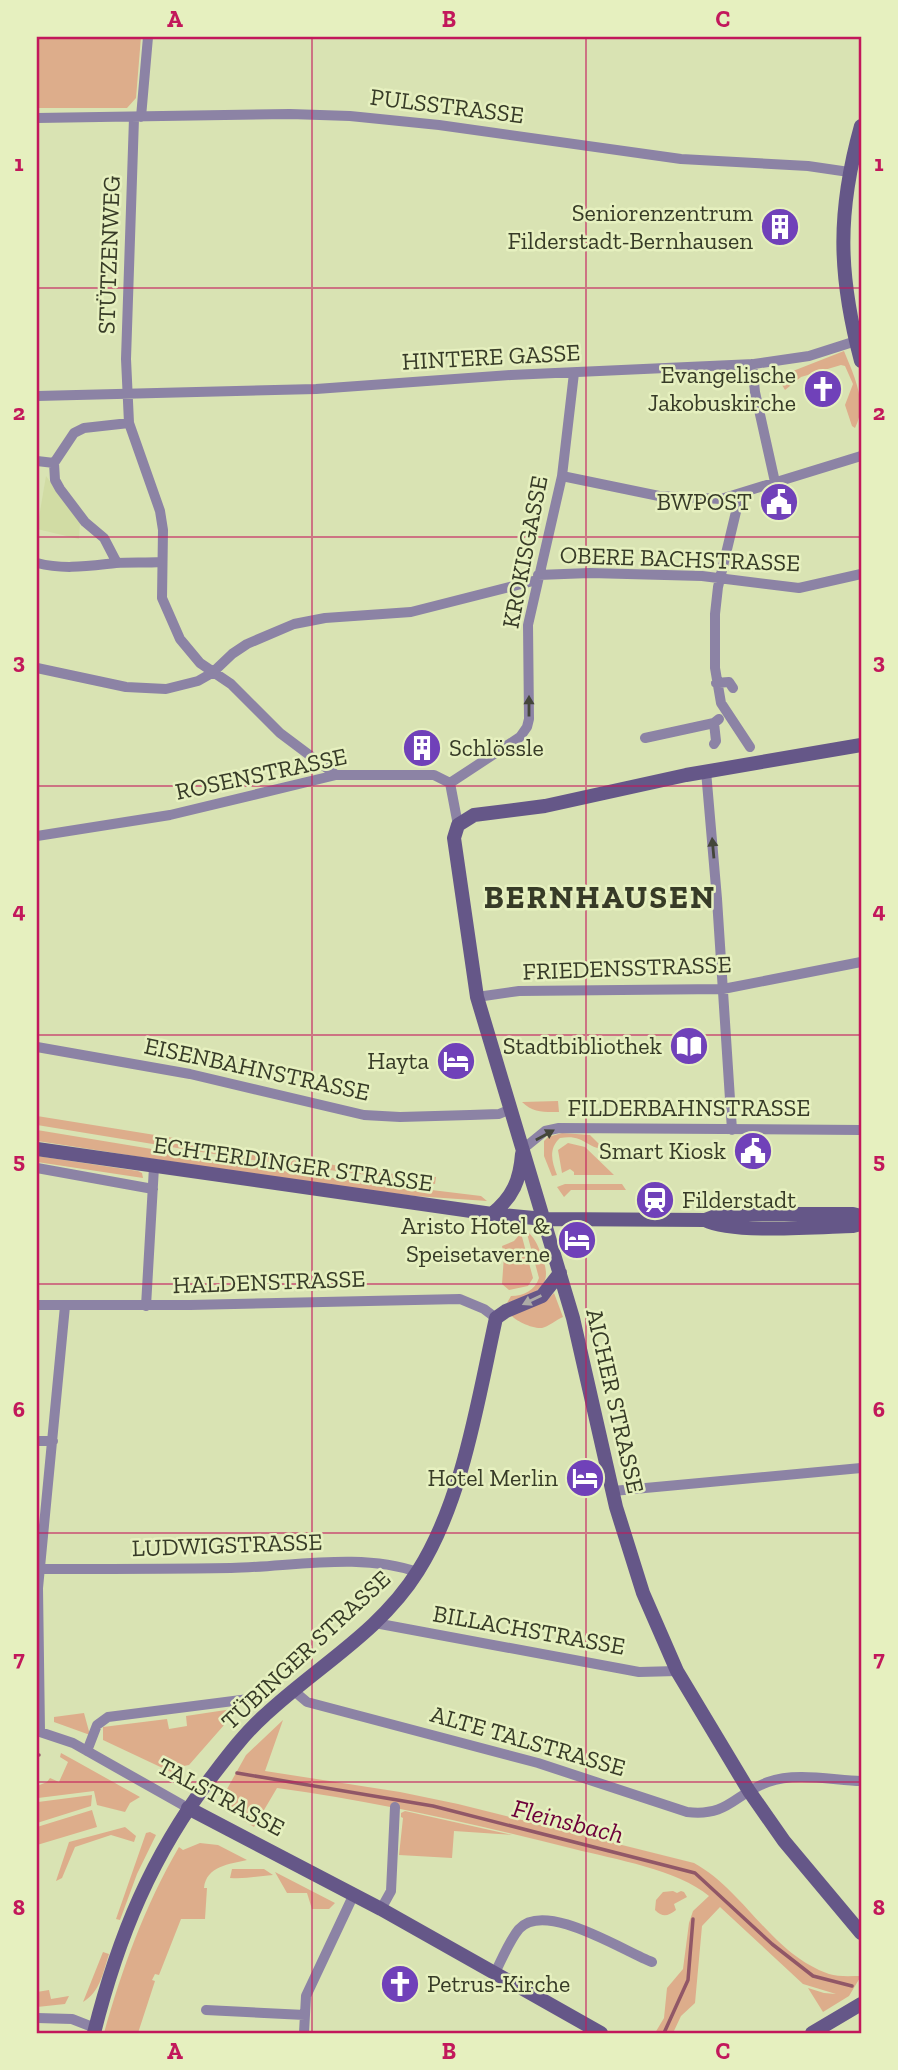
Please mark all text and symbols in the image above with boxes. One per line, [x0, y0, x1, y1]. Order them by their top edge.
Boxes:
text: A [167, 5, 183, 33]
text: B [442, 5, 456, 33]
text: C [716, 5, 730, 33]
street label: PULSSTRASSE [369, 82, 526, 129]
text: 1 [14, 149, 24, 177]
text: 1 [874, 149, 884, 177]
street label: STÜTZENWEG [91, 175, 126, 335]
place label: Seniorenzentrum Filderstadt-Bernhausen [507, 198, 753, 255]
building icon: Seniorenzentrum Filderstadt-Bernhausen [759, 206, 801, 248]
street label: HINTERE GASSE [401, 337, 581, 376]
place label: Evangelische Jakobuskirche [648, 360, 796, 417]
church icon: Evangelische Jakobuskirche [802, 368, 844, 410]
text: 2 [13, 398, 25, 426]
text: 2 [873, 398, 885, 426]
street label: KROKISGASSE [496, 473, 554, 631]
public building icon: BWPOST [758, 481, 800, 523]
place label: BWPOST [656, 487, 752, 516]
street label: OBERE BACHSTRASSE [559, 540, 801, 577]
text: 3 [13, 647, 25, 675]
text: 3 [873, 647, 885, 675]
one-way arrow [523, 695, 535, 717]
building icon: Schlössle [401, 727, 443, 769]
place label: Schlössle [449, 733, 544, 762]
street label: ROSENSTRASSE [173, 741, 349, 806]
one-way arrow [707, 837, 718, 859]
district label: BERNHAUSEN [484, 878, 716, 916]
text: 4 [12, 896, 26, 924]
text: 4 [872, 896, 886, 924]
street label: FRIEDENSSTRASSE [522, 949, 732, 986]
library icon: Stadtbibliothek [668, 1025, 710, 1067]
street label: EISENBAHNSTRASSE [142, 1030, 372, 1107]
place label: Stadtbibliothek [503, 1031, 663, 1060]
hotel icon: Hayta [435, 1040, 477, 1082]
place label: Hayta [367, 1046, 429, 1075]
street label: FILDERBAHNSTRASSE [568, 1093, 810, 1122]
one-way arrow [536, 1129, 556, 1141]
street label: ECHTERDINGER STRASSE [151, 1130, 435, 1197]
public building icon: Smart Kiosk [732, 1130, 774, 1172]
place label: Smart Kiosk [599, 1136, 727, 1165]
text: 5 [13, 1146, 25, 1174]
text: 5 [873, 1146, 885, 1174]
station icon: Filderstadt [634, 1179, 676, 1221]
place label: Filderstadt [682, 1185, 796, 1214]
place label: Aristo Hotel & Speisetaverne [401, 1211, 550, 1268]
hotel icon: Aristo Hotel & Speisetaverne [556, 1219, 598, 1261]
street label: HALDENSTRASSE [172, 1264, 366, 1299]
one-way arrow [522, 1295, 542, 1306]
street label: AICHER STRASSE [580, 1306, 651, 1496]
text: 6 [13, 1395, 25, 1423]
text: 6 [873, 1395, 885, 1423]
hotel icon: Hotel Merlin [564, 1457, 606, 1499]
place label: Hotel Merlin [427, 1463, 558, 1492]
street label: LUDWIGSTRASSE [131, 1527, 323, 1562]
street label: TÜBINGER STRASSE [215, 1564, 396, 1735]
street label: BILLACHSTRASSE [431, 1598, 627, 1661]
text: 7 [13, 1644, 25, 1672]
text: 7 [873, 1644, 885, 1672]
street label: ALTE TALSTRASSE [427, 1699, 629, 1782]
street label: TALSTRASSE [153, 1751, 290, 1842]
water label: Fleinsbach [509, 1792, 627, 1850]
text: 8 [13, 1893, 25, 1921]
text: 8 [873, 1893, 885, 1921]
church icon: Petrus-Kirche [379, 1963, 421, 2005]
place label: Petrus-Kirche [427, 1969, 570, 1998]
text: A [167, 2037, 183, 2065]
text: B [442, 2037, 456, 2065]
text: C [716, 2037, 730, 2065]

